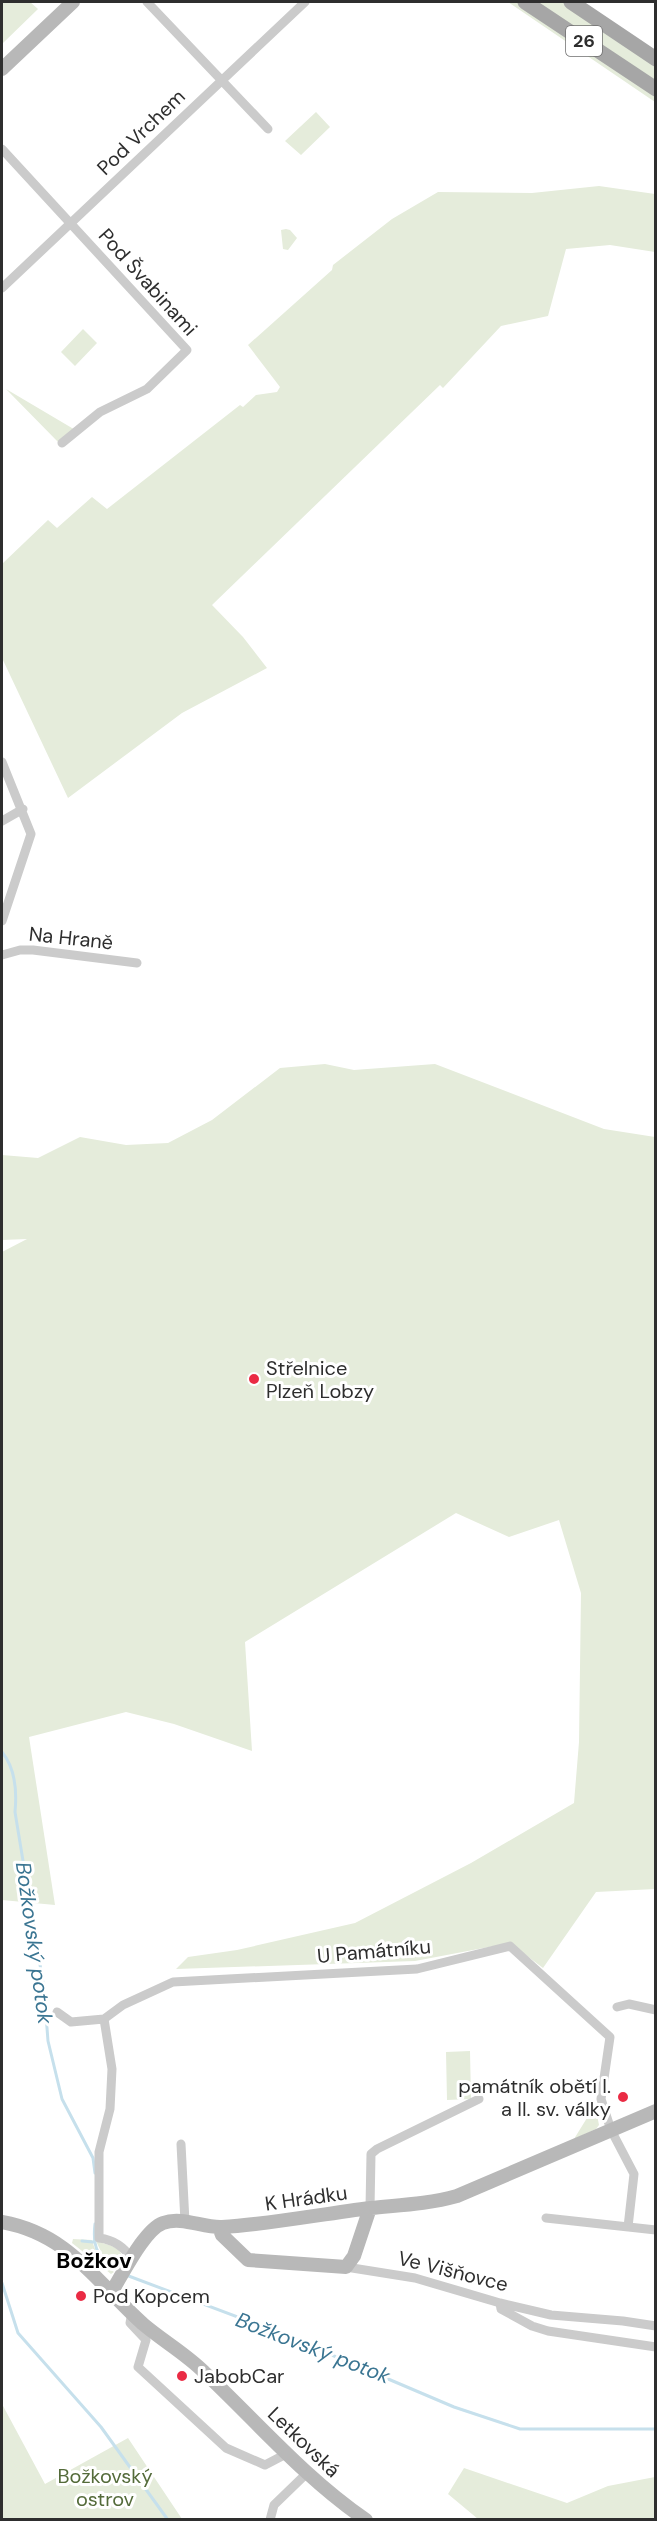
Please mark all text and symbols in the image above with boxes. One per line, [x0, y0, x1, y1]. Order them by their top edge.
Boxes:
road number: 26 [566, 26, 602, 56]
street label: Pod Vrchem [91, 84, 191, 180]
street label: Pod Švabinami [93, 223, 203, 341]
street label: Na Hraně [27, 921, 115, 955]
place label: Střelnice Plzeň Lobzy [266, 1355, 374, 1404]
marker: Střelnice Plzeň Lobzy [247, 1372, 261, 1386]
water label: Božkovský potok [9, 1860, 59, 2026]
street label: U Památníku [316, 1933, 432, 1969]
place label: památník obětí I. a II. sv. války [458, 2073, 611, 2122]
marker: památník obětí I. a II. sv. války [616, 2090, 630, 2104]
street label: K Hrádku [263, 2179, 349, 2217]
street label: Ve Višňovce [395, 2245, 511, 2297]
district label: Božkov [56, 2246, 132, 2275]
place label: Pod Kopcem [93, 2283, 210, 2309]
marker: Pod Kopcem [74, 2289, 88, 2303]
water label: Božkovský potok [232, 2306, 395, 2390]
place label: JabobCar [194, 2363, 284, 2389]
marker: JabobCar [175, 2369, 189, 2383]
street label: Letkovská [262, 2401, 346, 2483]
park label: Božkovský ostrov [57, 2463, 153, 2512]

